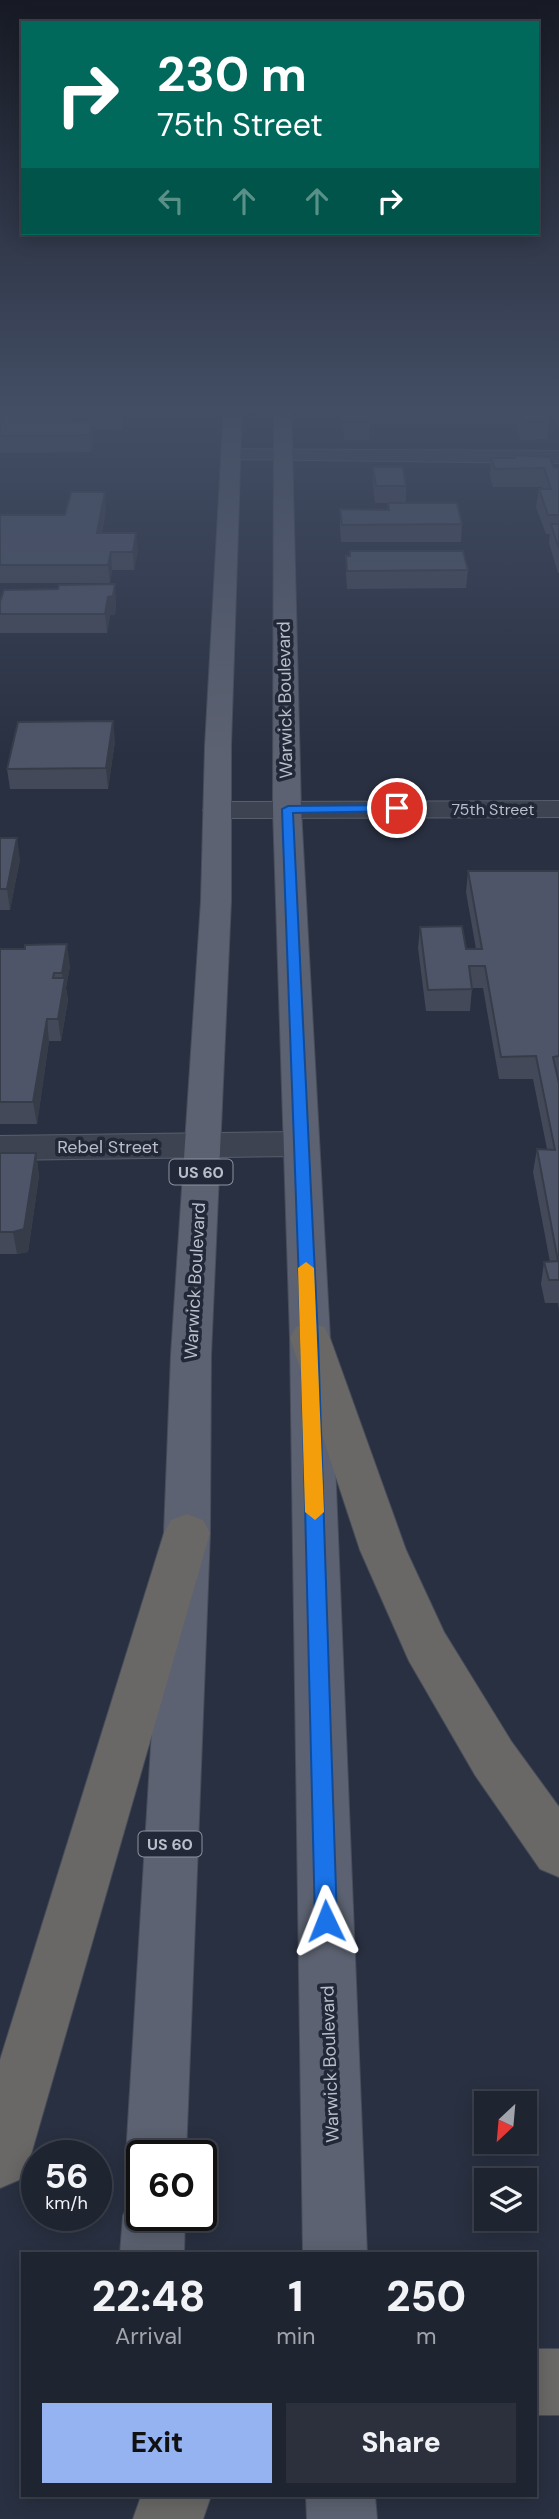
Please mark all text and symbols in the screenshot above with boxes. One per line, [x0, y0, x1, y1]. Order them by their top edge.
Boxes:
text: 230 m [157, 42, 307, 106]
icon: right [42, 49, 133, 140]
text: 75th Street [157, 104, 323, 146]
icon: left [152, 182, 190, 220]
icon: ahead [225, 182, 263, 220]
icon: ahead [298, 182, 336, 220]
icon: right [371, 182, 409, 220]
street label: Warwick Boulevard [272, 621, 298, 779]
pin [367, 778, 427, 838]
icon: arrive [378, 789, 416, 827]
street label: 75th Street [452, 799, 534, 820]
street label: Rebel Street [57, 1135, 159, 1159]
road number: US 60 [170, 1160, 232, 1184]
street label: Warwick Boulevard [179, 1202, 211, 1360]
road number: US 60 [138, 1832, 202, 1856]
position arrow [289, 1884, 363, 1958]
street label: Warwick Boulevard [315, 1985, 345, 2143]
north arrow [474, 2091, 537, 2154]
map controls [474, 2091, 537, 2231]
speed limit sign: 60 [126, 2140, 217, 2231]
text: 56 [45, 2153, 88, 2199]
button: layers [474, 2168, 537, 2231]
text: km/h [45, 2191, 88, 2215]
text: 22:48 [92, 2269, 205, 2324]
text: 1 [288, 2269, 304, 2324]
text: 250 [386, 2269, 466, 2324]
text: Arrival [115, 2321, 182, 2351]
text: min [276, 2321, 315, 2351]
text: m [416, 2321, 436, 2351]
button: Exit [42, 2403, 272, 2483]
button: Share [286, 2403, 516, 2483]

